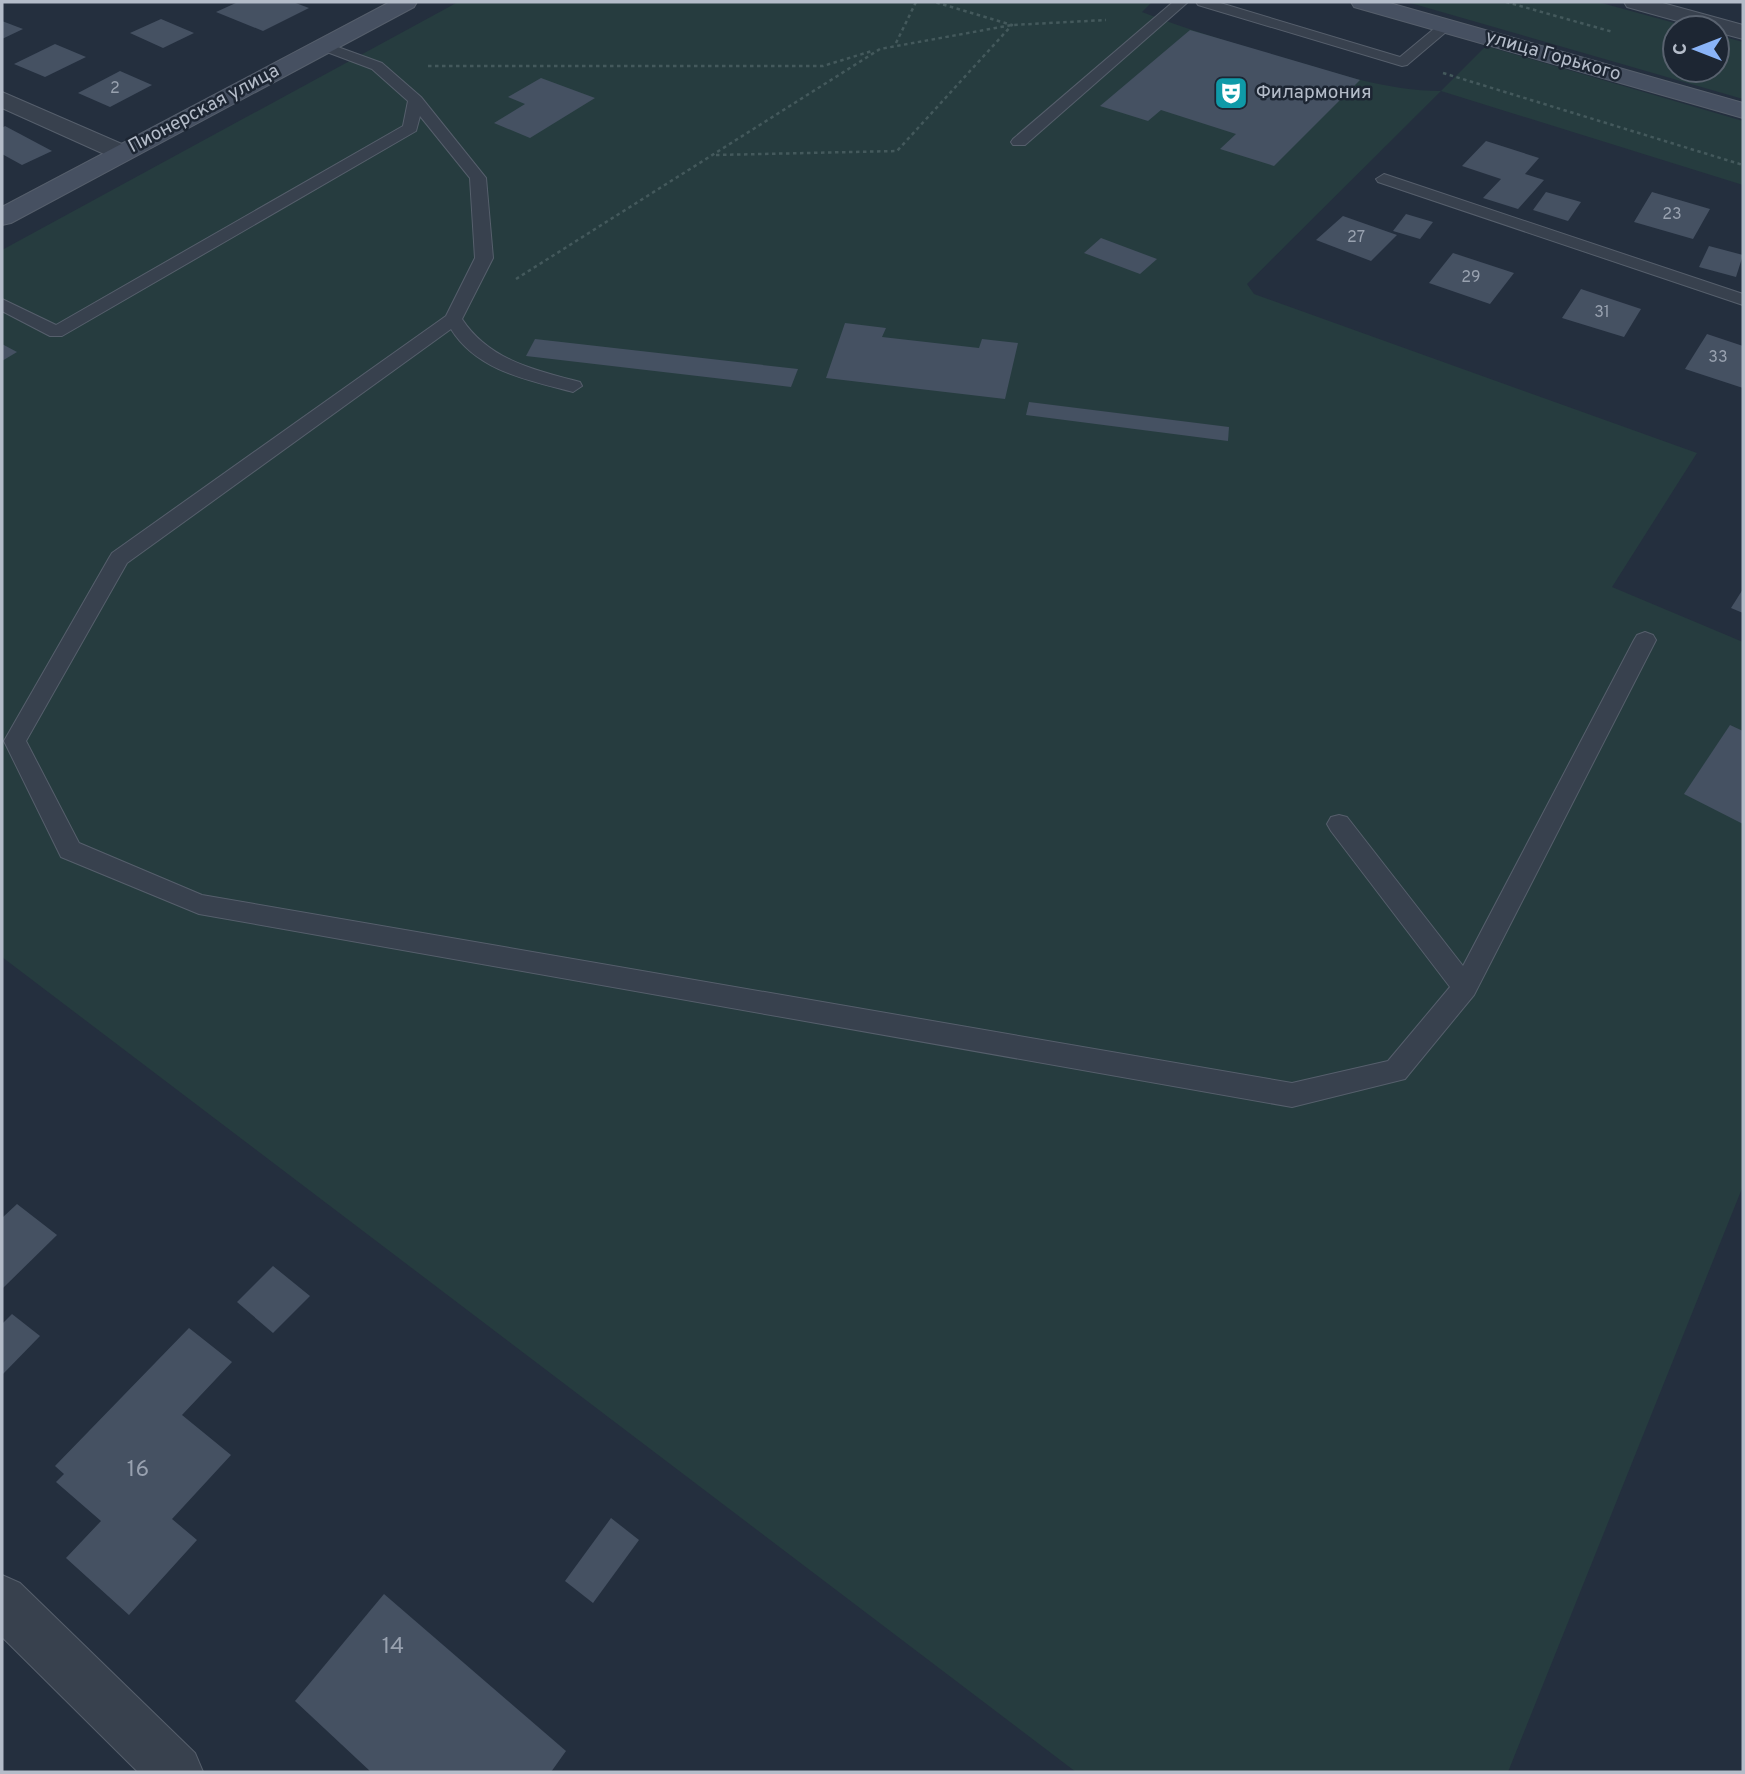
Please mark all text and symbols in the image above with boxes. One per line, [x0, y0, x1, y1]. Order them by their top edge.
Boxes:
north arrow [1661, 14, 1731, 84]
street label: улица Горького [1482, 25, 1624, 87]
text: С [1669, 43, 1693, 55]
street label: Пионерская улица [124, 59, 284, 159]
theatre icon: Филармония [1212, 74, 1250, 112]
house number: 2 [110, 79, 120, 99]
place label: Филармония [1256, 81, 1372, 105]
house number: 23 [1662, 205, 1682, 225]
house number: 27 [1347, 228, 1365, 248]
house number: 29 [1461, 268, 1481, 288]
house number: 31 [1594, 303, 1610, 323]
house number: 33 [1708, 348, 1728, 368]
house number: 16 [127, 1456, 149, 1485]
house number: 14 [382, 1633, 404, 1662]

